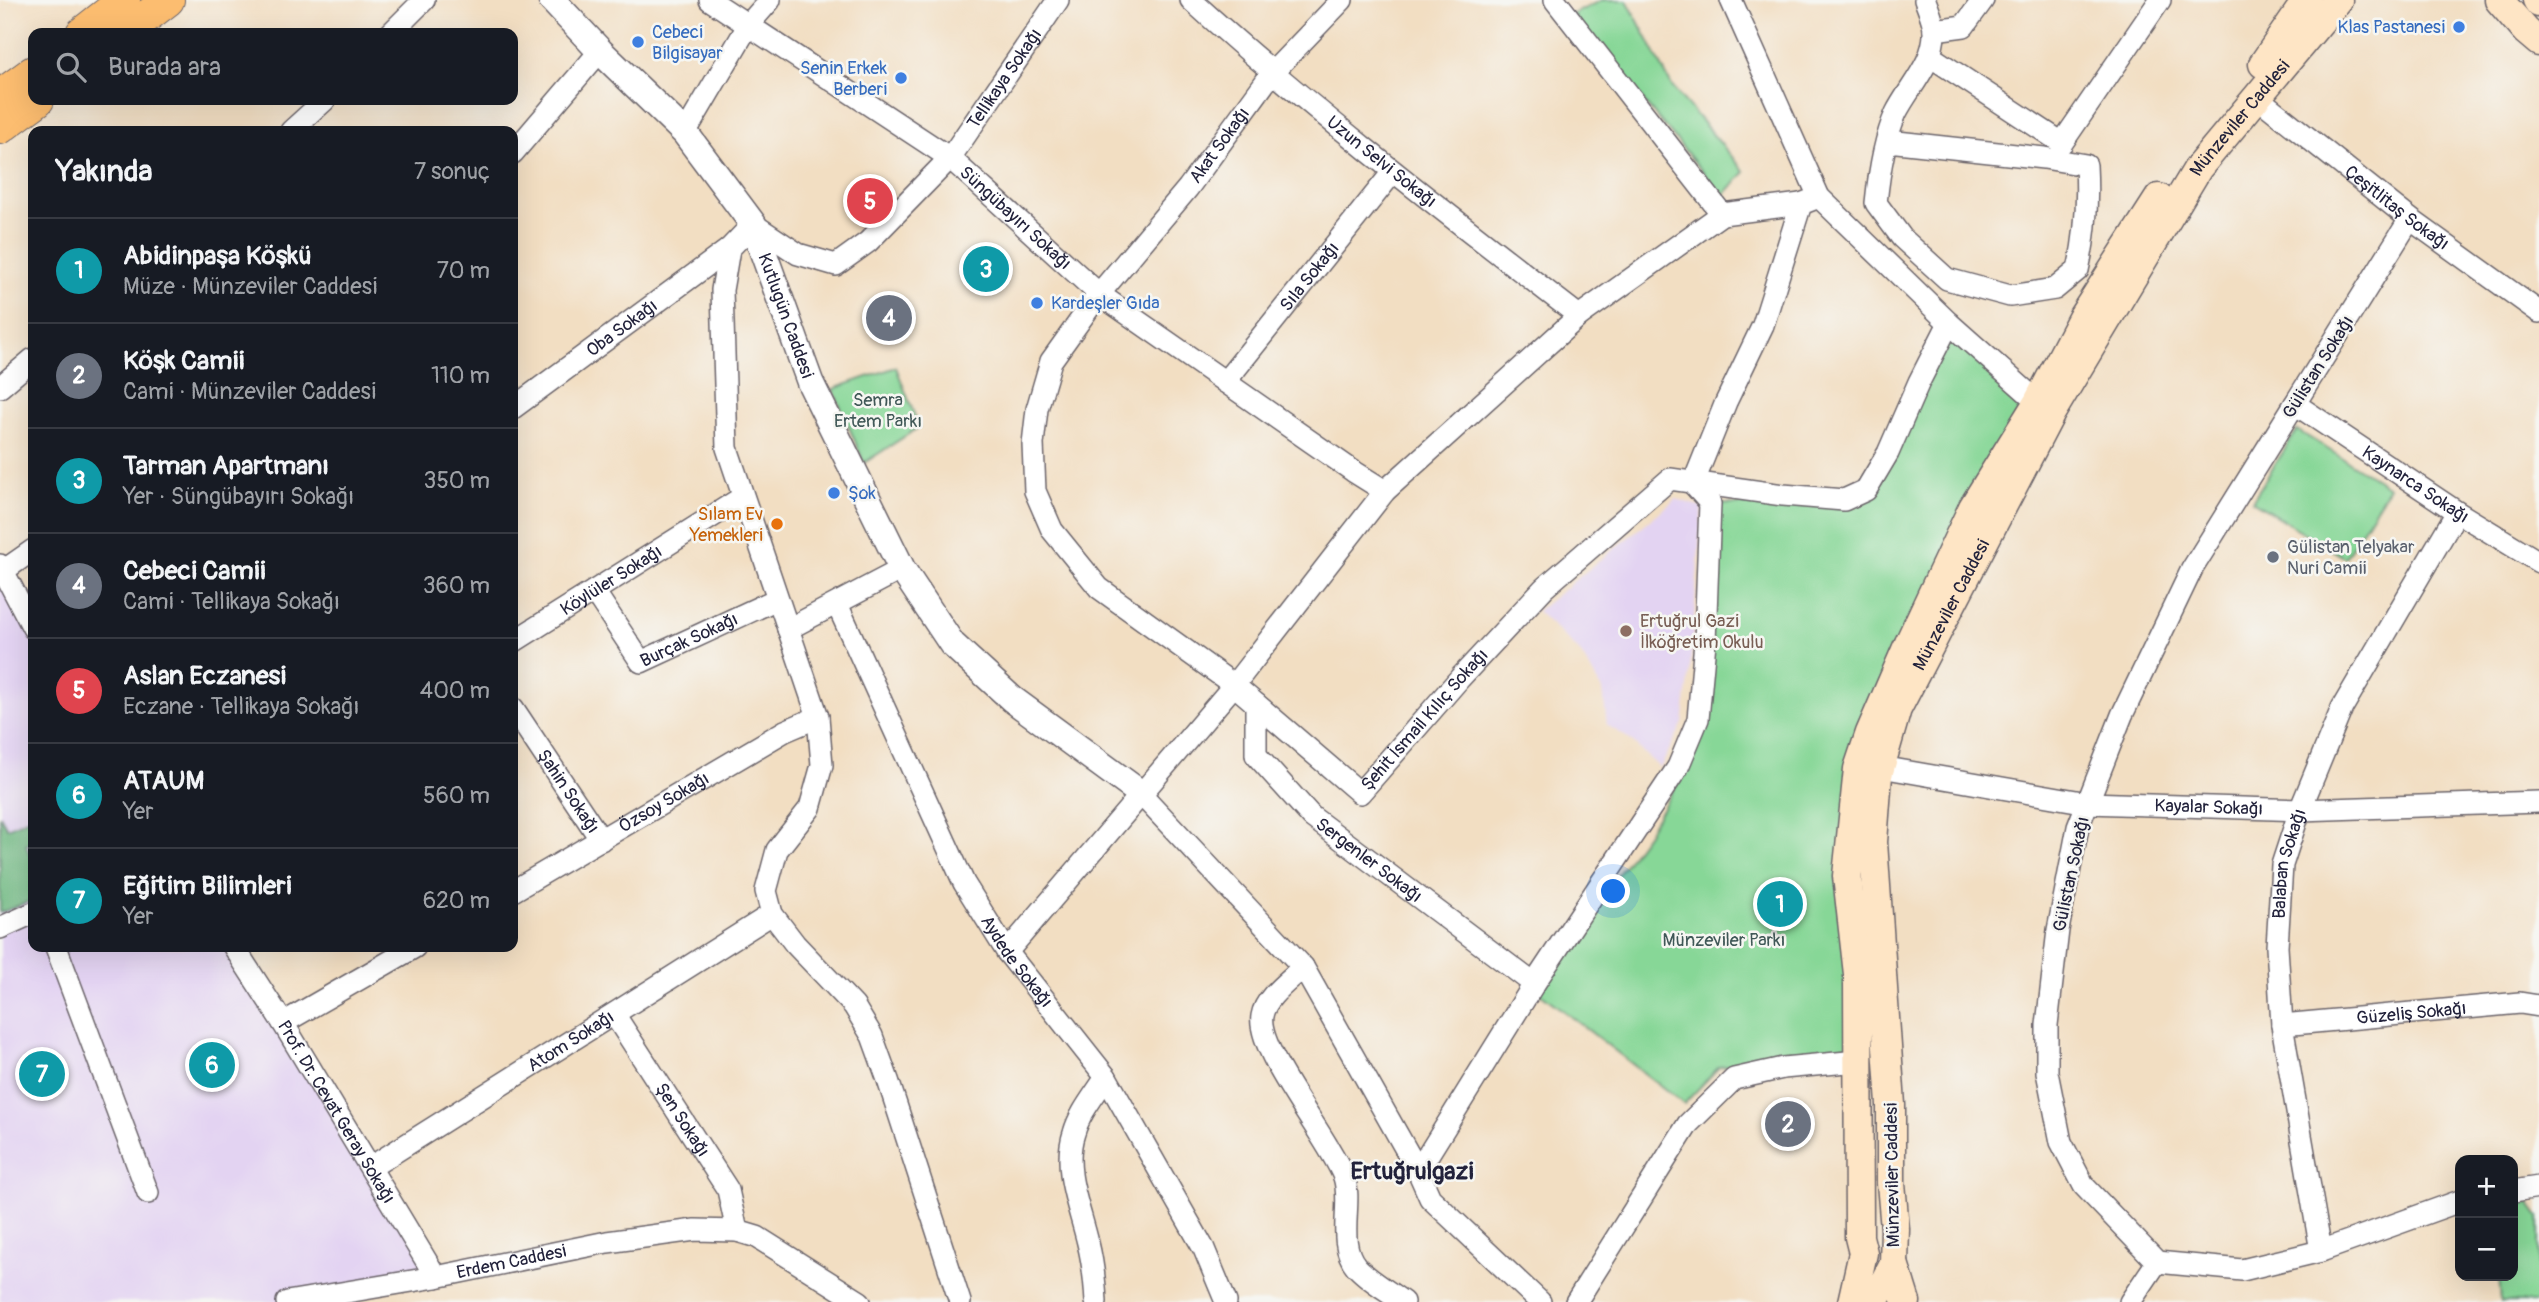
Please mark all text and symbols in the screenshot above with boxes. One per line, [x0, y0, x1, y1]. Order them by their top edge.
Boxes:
place label: Klas Pastanesi [2338, 16, 2445, 39]
marker: Klas Pastanesi [2451, 19, 2467, 35]
place label: Cebeci Bilgisayar [652, 21, 723, 65]
street label: Tellikaya Sokağı [962, 24, 1047, 133]
search box [28, 28, 518, 105]
marker: Cebeci Bilgisayar [630, 34, 646, 50]
icon: search [52, 48, 90, 86]
text: Burada ara [108, 51, 221, 83]
street label: Münzeviler Caddesi [2185, 55, 2295, 180]
place label: Senin Erkek Berberi [800, 57, 887, 101]
marker: Senin Erkek Berberi [893, 70, 909, 86]
street label: Akat Sokağı [1184, 103, 1255, 188]
street label: Uzun Selvi Sokağı [1322, 111, 1441, 213]
text: Yakında [56, 153, 152, 190]
text: 7 sonuç [414, 157, 490, 186]
street label: Çeşitlitaş Sokağı [2340, 160, 2454, 255]
street label: Süngübayırı Sokağı [954, 161, 1076, 275]
pin: 5 [847, 175, 893, 227]
street label: Sıla Sokağı [1275, 238, 1344, 316]
text: Abidinpaşa Köşkü [123, 240, 312, 272]
pin: 3 [963, 243, 1009, 295]
street label: Kutlugün Caddesi [752, 250, 819, 381]
text: 1 [75, 256, 84, 285]
text: 70 m [437, 256, 490, 285]
text: Müze · Münzeviler Caddesi [123, 272, 377, 301]
pin: 4 [866, 292, 912, 344]
place label: Kardeşler Gıda [1051, 292, 1160, 315]
street label: Oba Sokağı [582, 295, 662, 362]
marker: Kardeşler Gıda [1029, 295, 1045, 311]
street label: Gülistan Sokağı [2278, 311, 2359, 423]
text: Köşk Camii [123, 345, 244, 377]
text: 2 [73, 361, 85, 390]
text: 110 m [431, 361, 490, 390]
text: Cami · Münzeviler Caddesi [123, 377, 376, 406]
park label: Semra Ertem Parkı [834, 389, 922, 433]
street label: Kaynarca Sokağı [2358, 441, 2473, 529]
text: Tarman Apartmanı [123, 450, 329, 482]
text: 3 [73, 466, 85, 495]
text: 350 m [424, 466, 490, 495]
text: Yer · Süngübayırı Sokağı [123, 482, 354, 511]
place label: Şok [848, 482, 876, 505]
marker: Şok [826, 485, 842, 501]
place label: Sılam Ev Yemekleri [689, 503, 763, 547]
marker: Sılam Ev Yemekleri [769, 516, 785, 532]
street label: Münzeviler Caddesi [1908, 535, 1995, 675]
place label: Gülistan Telyakar Nuri Camii [2287, 536, 2415, 580]
street label: Köylüler Sokağı [556, 540, 667, 621]
marker: Gülistan Telyakar Nuri Camii [2265, 549, 2281, 565]
text: Cebeci Camii [123, 555, 265, 587]
text: 4 [72, 571, 86, 600]
text: 360 m [423, 571, 490, 600]
text: Cami · Tellikaya Sokağı [123, 587, 340, 616]
street label: Burçak Sokağı [637, 608, 742, 673]
place label: Ertuğrul Gazi İlköğretim Okulu [1640, 610, 1764, 654]
marker: Ertuğrul Gazi İlköğretim Okulu [1618, 623, 1634, 639]
street label: Şehit İsmail Kılıç Sokağı [1356, 644, 1493, 796]
text: Aslan Eczanesi [123, 660, 286, 692]
text: 5 [73, 676, 85, 705]
text: 400 m [420, 676, 490, 705]
text: Eczane · Tellikaya Sokağı [123, 692, 359, 721]
street label: Şahin Sokağı [532, 745, 604, 838]
text: ATAUM [123, 765, 204, 797]
street label: Özsoy Sokağı [615, 767, 714, 838]
text: 6 [72, 781, 86, 810]
text: 560 m [423, 781, 490, 810]
street label: Kayalar Sokağı [2154, 794, 2263, 821]
text: Yer [123, 797, 153, 826]
street label: Balaban Sokağı [2268, 806, 2312, 919]
street label: Sergenler Sokağı [1311, 813, 1427, 908]
street label: Gülistan Sokağı [2048, 814, 2095, 934]
text: Eğitim Bilimleri [123, 870, 291, 902]
your location [1596, 874, 1630, 908]
pin: 1 [1757, 878, 1803, 930]
text: 7 [73, 886, 85, 915]
text: 620 m [423, 886, 490, 915]
text: Yer [123, 902, 153, 931]
street label: Aydede Sokağı [975, 911, 1058, 1012]
park label: Münzeviler Parkı [1663, 929, 1785, 952]
street label: Güzeliş Sokağı [2356, 997, 2467, 1030]
street label: Atom Sokağı [523, 1006, 619, 1077]
street label: Prof. Dr. Cevat Geray Sokağı [272, 1016, 400, 1208]
pin: 6 [189, 1039, 235, 1091]
pin: 7 [19, 1048, 65, 1100]
street label: Şen Sokağı [650, 1079, 714, 1161]
pin: 2 [1765, 1098, 1811, 1150]
street label: Münzeviler Caddesi [1880, 1102, 1905, 1248]
map controls [2455, 1155, 2518, 1281]
button: + [2455, 1155, 2518, 1218]
district label: Ertuğrulgazi [1351, 1157, 1474, 1186]
button: − [2455, 1218, 2518, 1281]
street label: Erdem Caddesi [455, 1240, 568, 1285]

